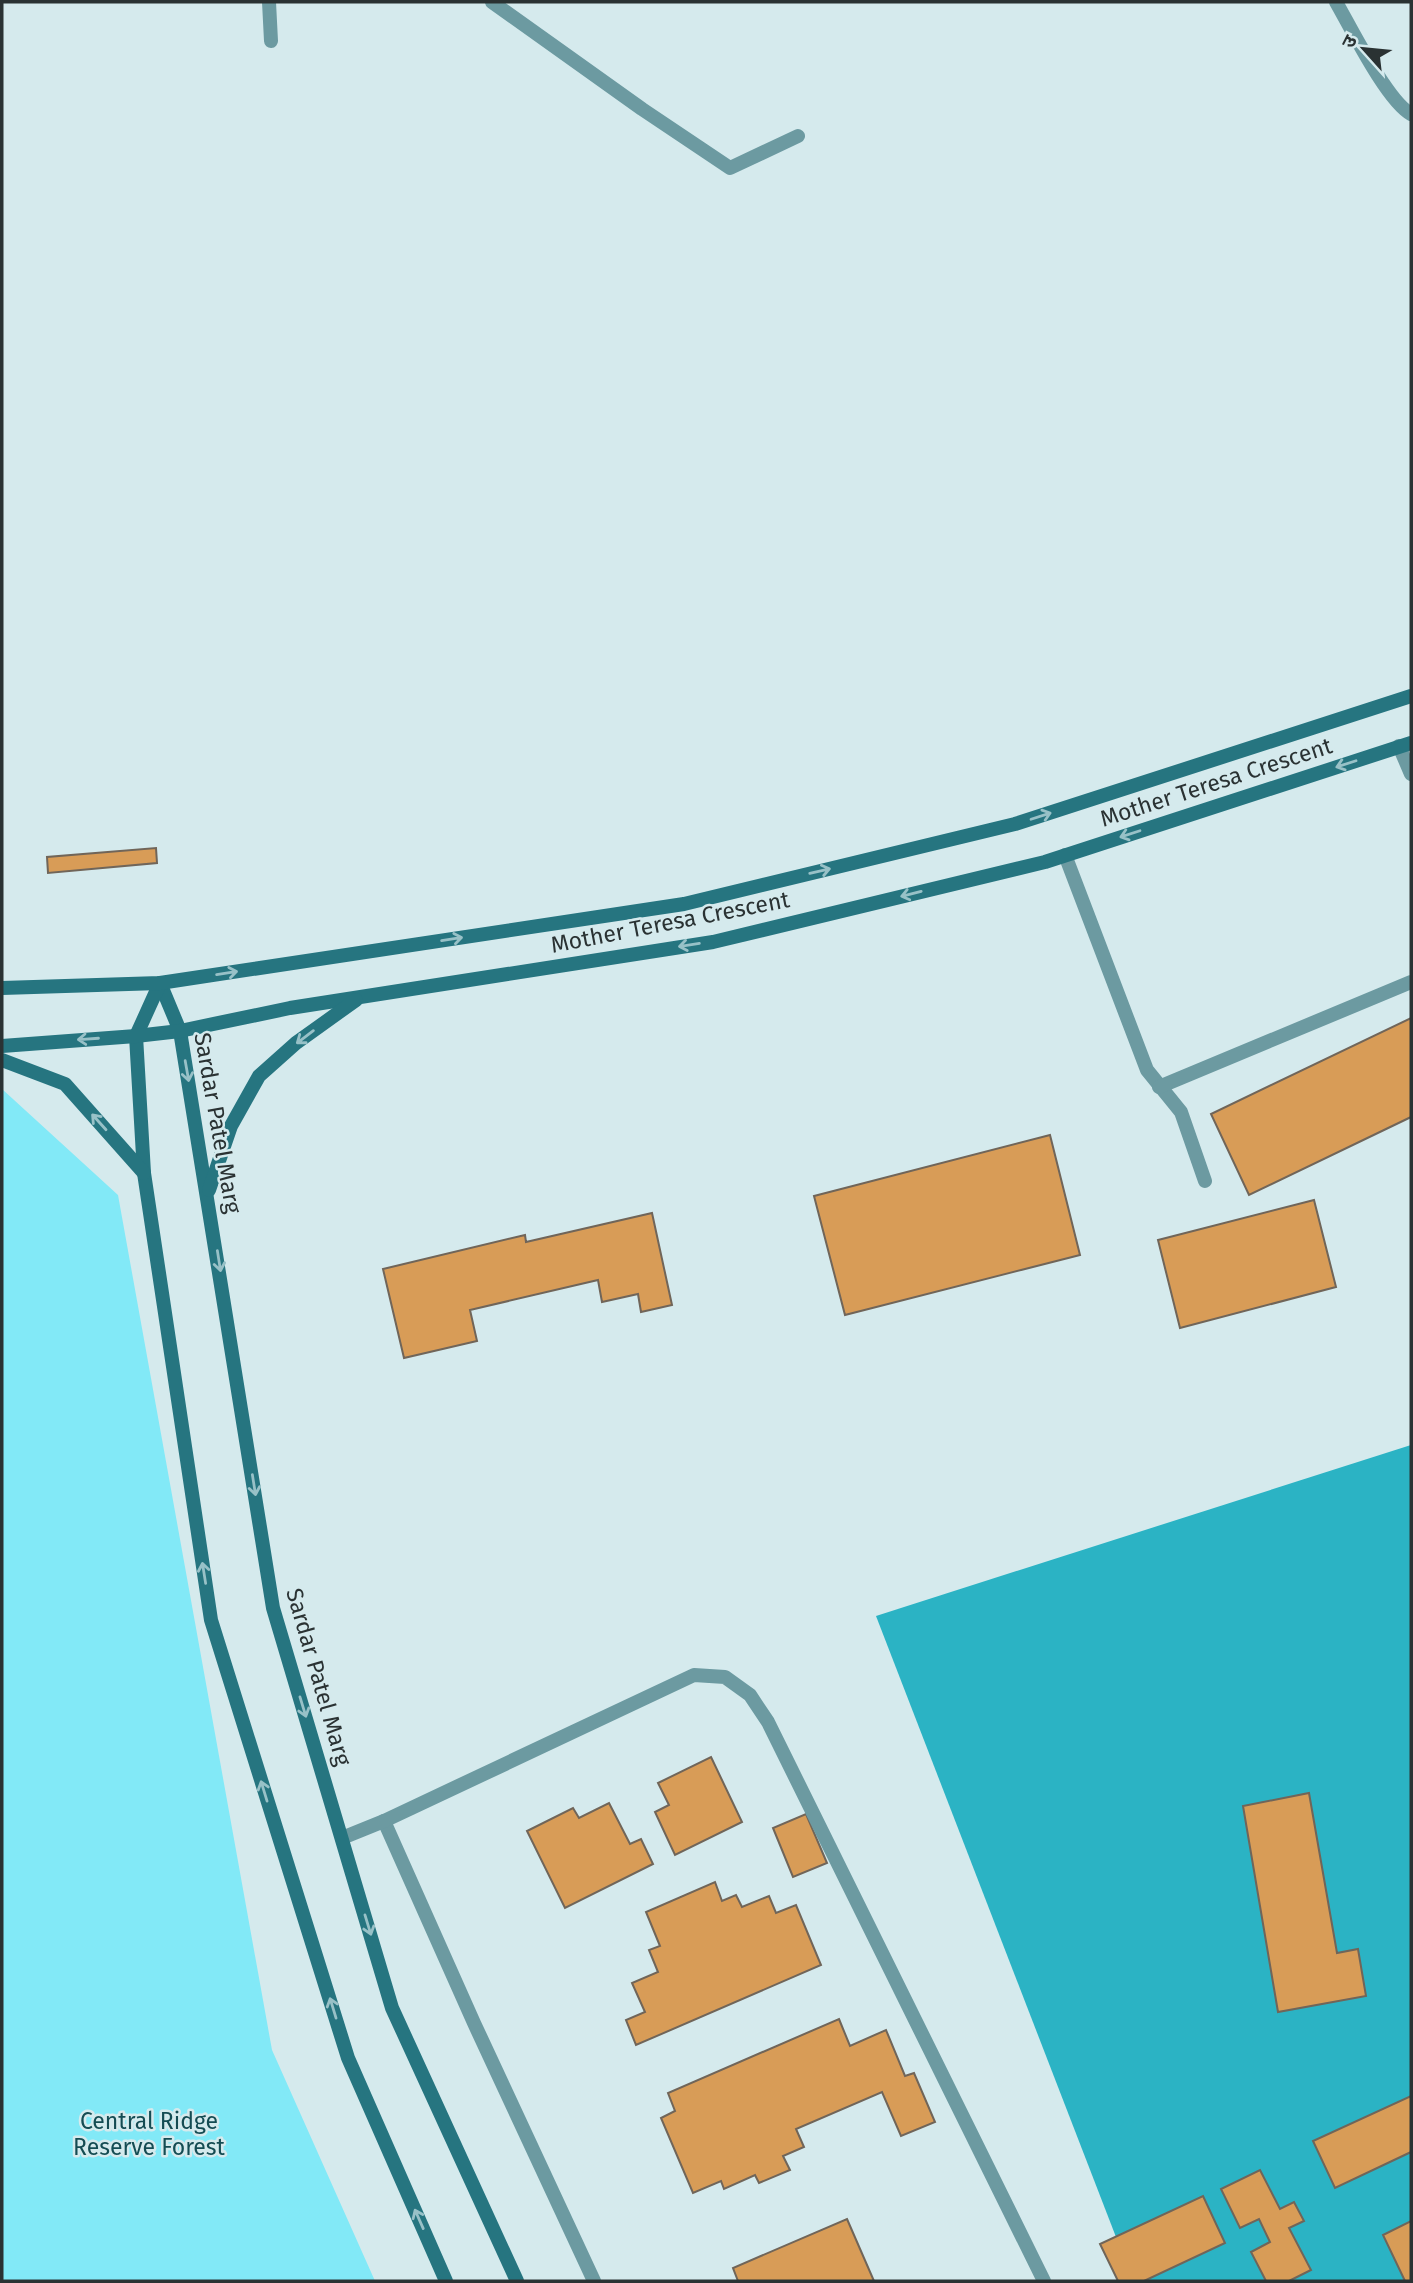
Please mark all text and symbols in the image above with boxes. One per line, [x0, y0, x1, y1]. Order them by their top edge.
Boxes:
north arrow [1329, 14, 1399, 84]
text: उ [1337, 31, 1362, 52]
street label: Mother Teresa Crescent [1096, 731, 1336, 833]
one-way arrow [1336, 758, 1358, 771]
one-way arrow [1030, 809, 1052, 822]
one-way arrow [1119, 828, 1141, 841]
one-way arrow [808, 864, 831, 877]
street label: Mother Teresa Crescent [548, 885, 792, 959]
one-way arrow [900, 888, 923, 901]
one-way arrow [440, 932, 463, 945]
one-way arrow [678, 939, 701, 952]
one-way arrow [215, 966, 238, 979]
one-way arrow [296, 1029, 314, 1044]
street label: Sardar Patel Marg [188, 1030, 248, 1216]
one-way arrow [77, 1033, 100, 1046]
one-way arrow [181, 1059, 194, 1082]
one-way arrow [91, 1113, 107, 1131]
one-way arrow [213, 1249, 226, 1271]
one-way arrow [248, 1473, 261, 1496]
one-way arrow [197, 1562, 210, 1584]
street label: Sardar Patel Marg [280, 1585, 358, 1769]
one-way arrow [297, 1696, 310, 1718]
one-way arrow [257, 1781, 270, 1803]
one-way arrow [362, 1914, 375, 1936]
one-way arrow [325, 1998, 338, 2020]
park label: Central Ridge Reserve Forest [73, 2107, 226, 2161]
one-way arrow [411, 2209, 424, 2230]

